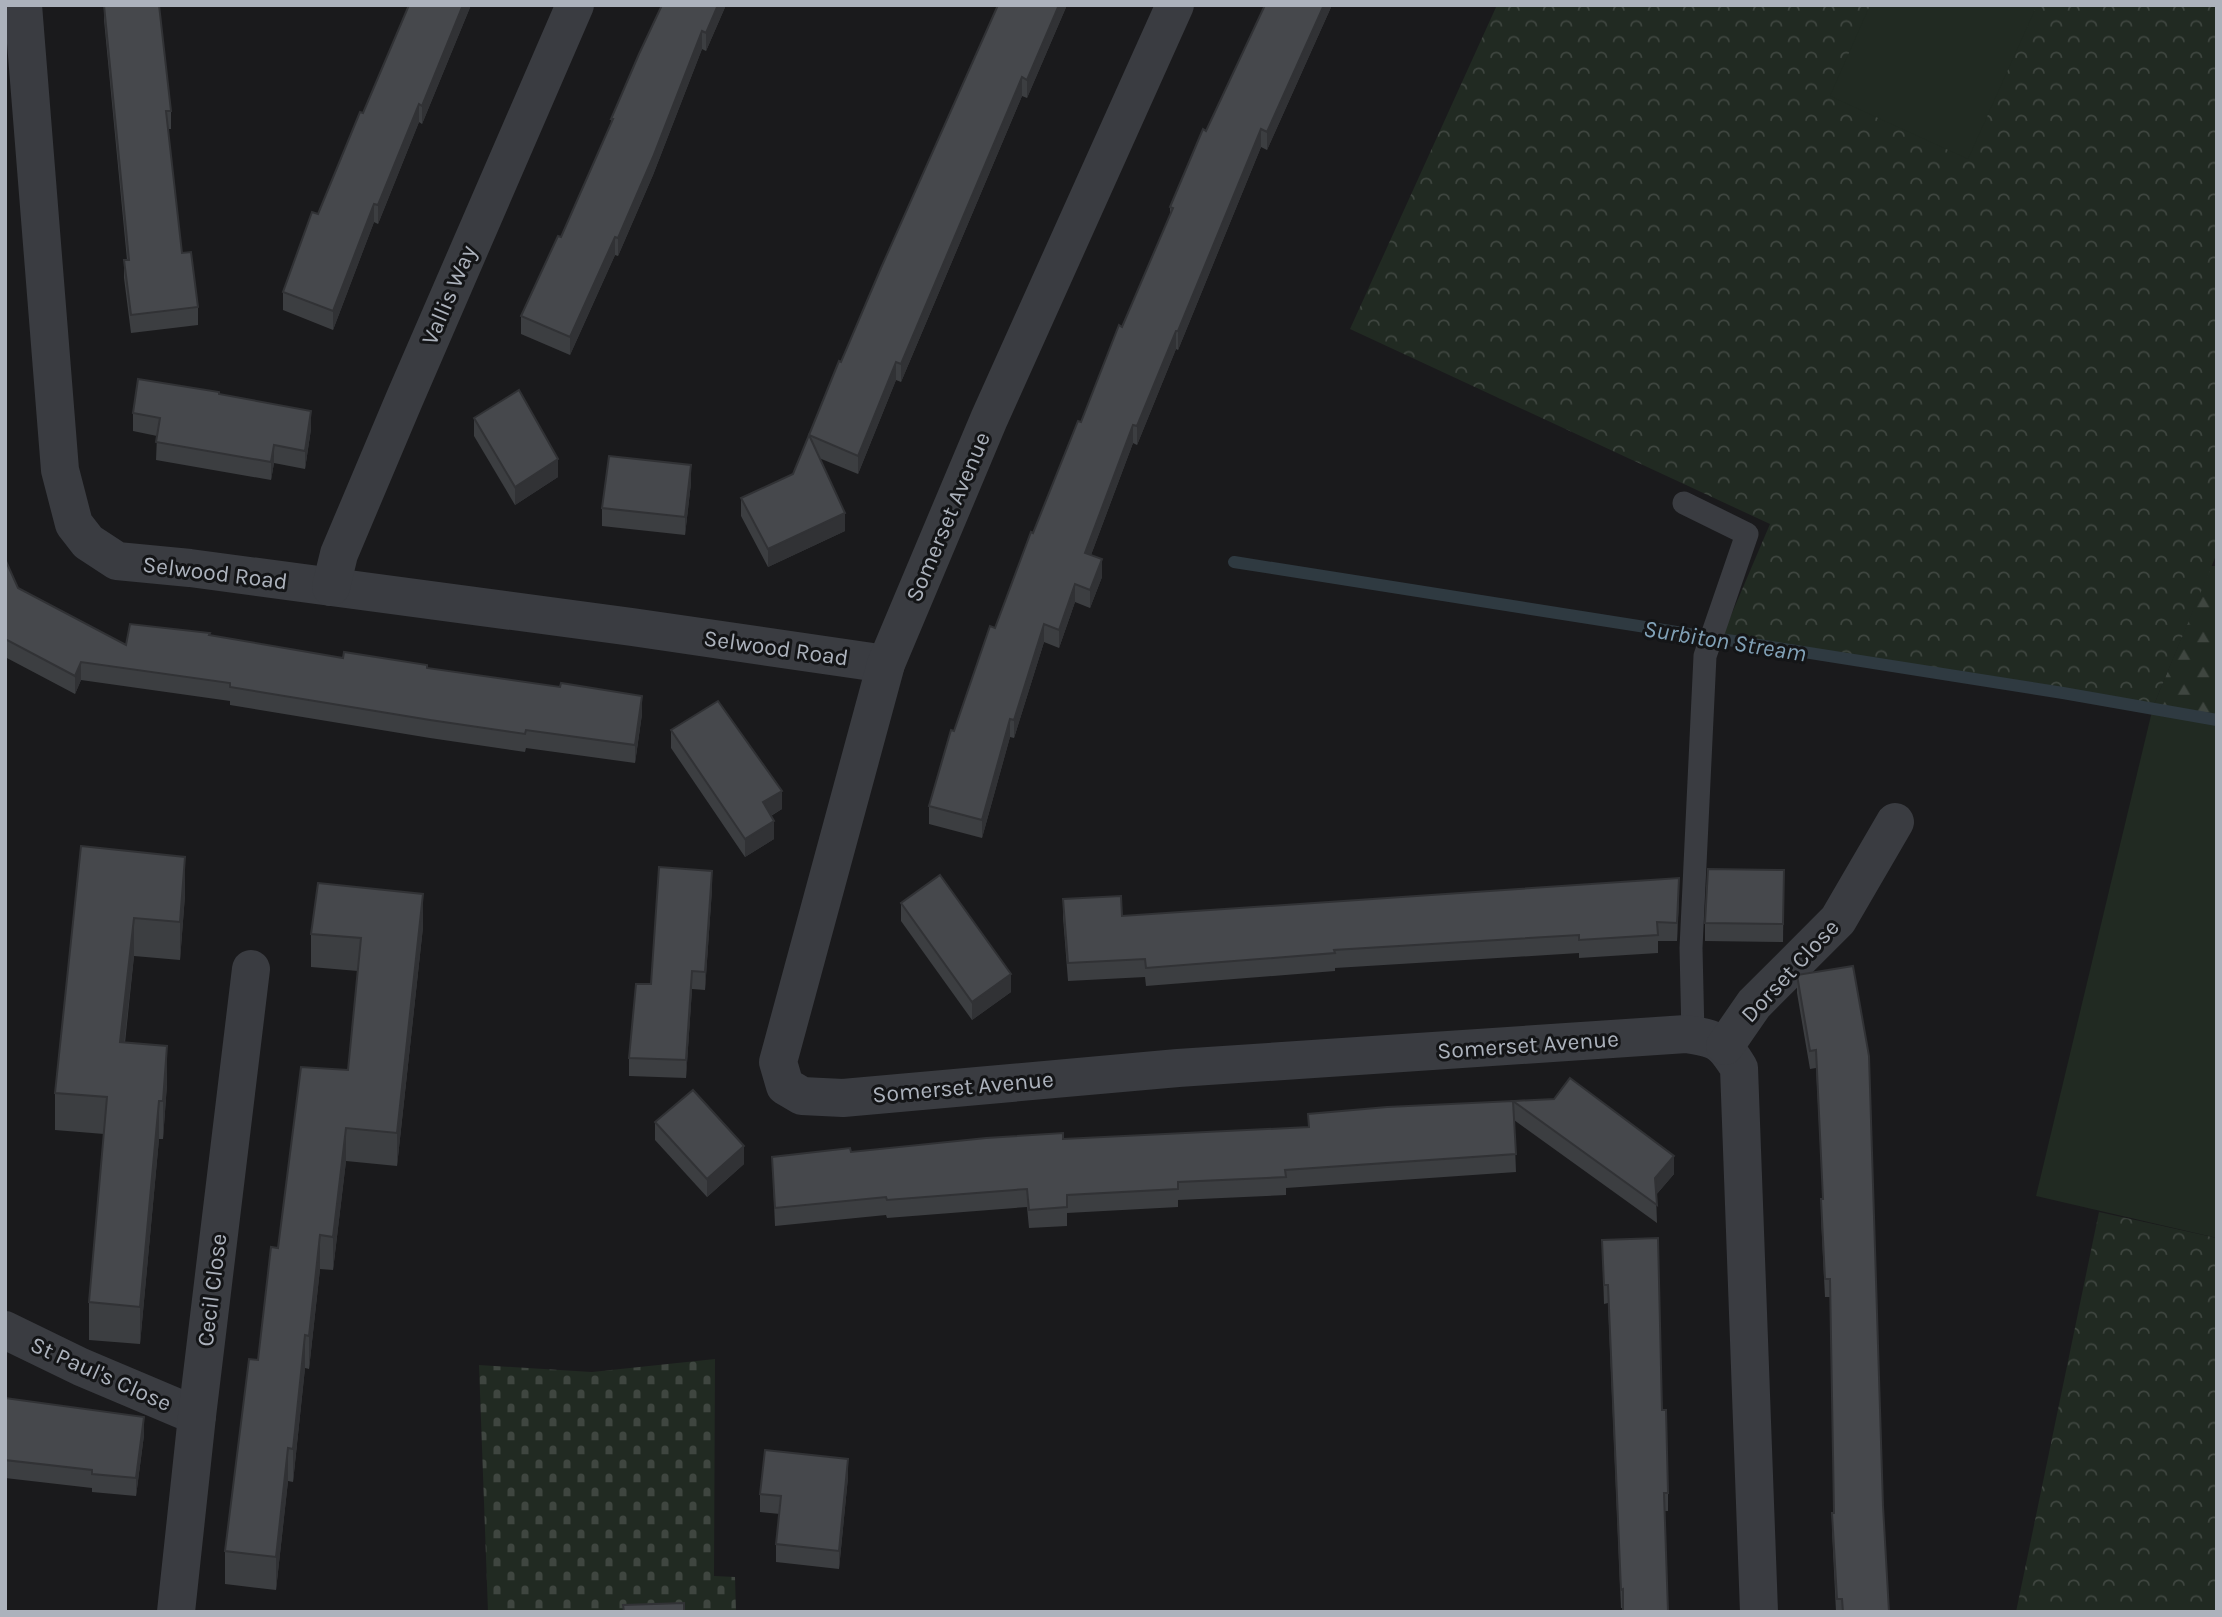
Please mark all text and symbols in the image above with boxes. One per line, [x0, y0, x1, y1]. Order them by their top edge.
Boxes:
street label: Vallis Way [416, 241, 482, 349]
street label: Somerset Avenue [900, 428, 996, 606]
street label: Selwood Road [141, 551, 289, 595]
water label: Surbiton Stream [1642, 614, 1808, 668]
street label: Selwood Road [702, 624, 850, 672]
street label: Dorset Close [1735, 914, 1845, 1028]
street label: Somerset Avenue [1436, 1025, 1620, 1065]
street label: Somerset Avenue [871, 1066, 1055, 1108]
street label: Cecil Close [192, 1232, 232, 1348]
street label: St Paul's Close [26, 1331, 176, 1417]

